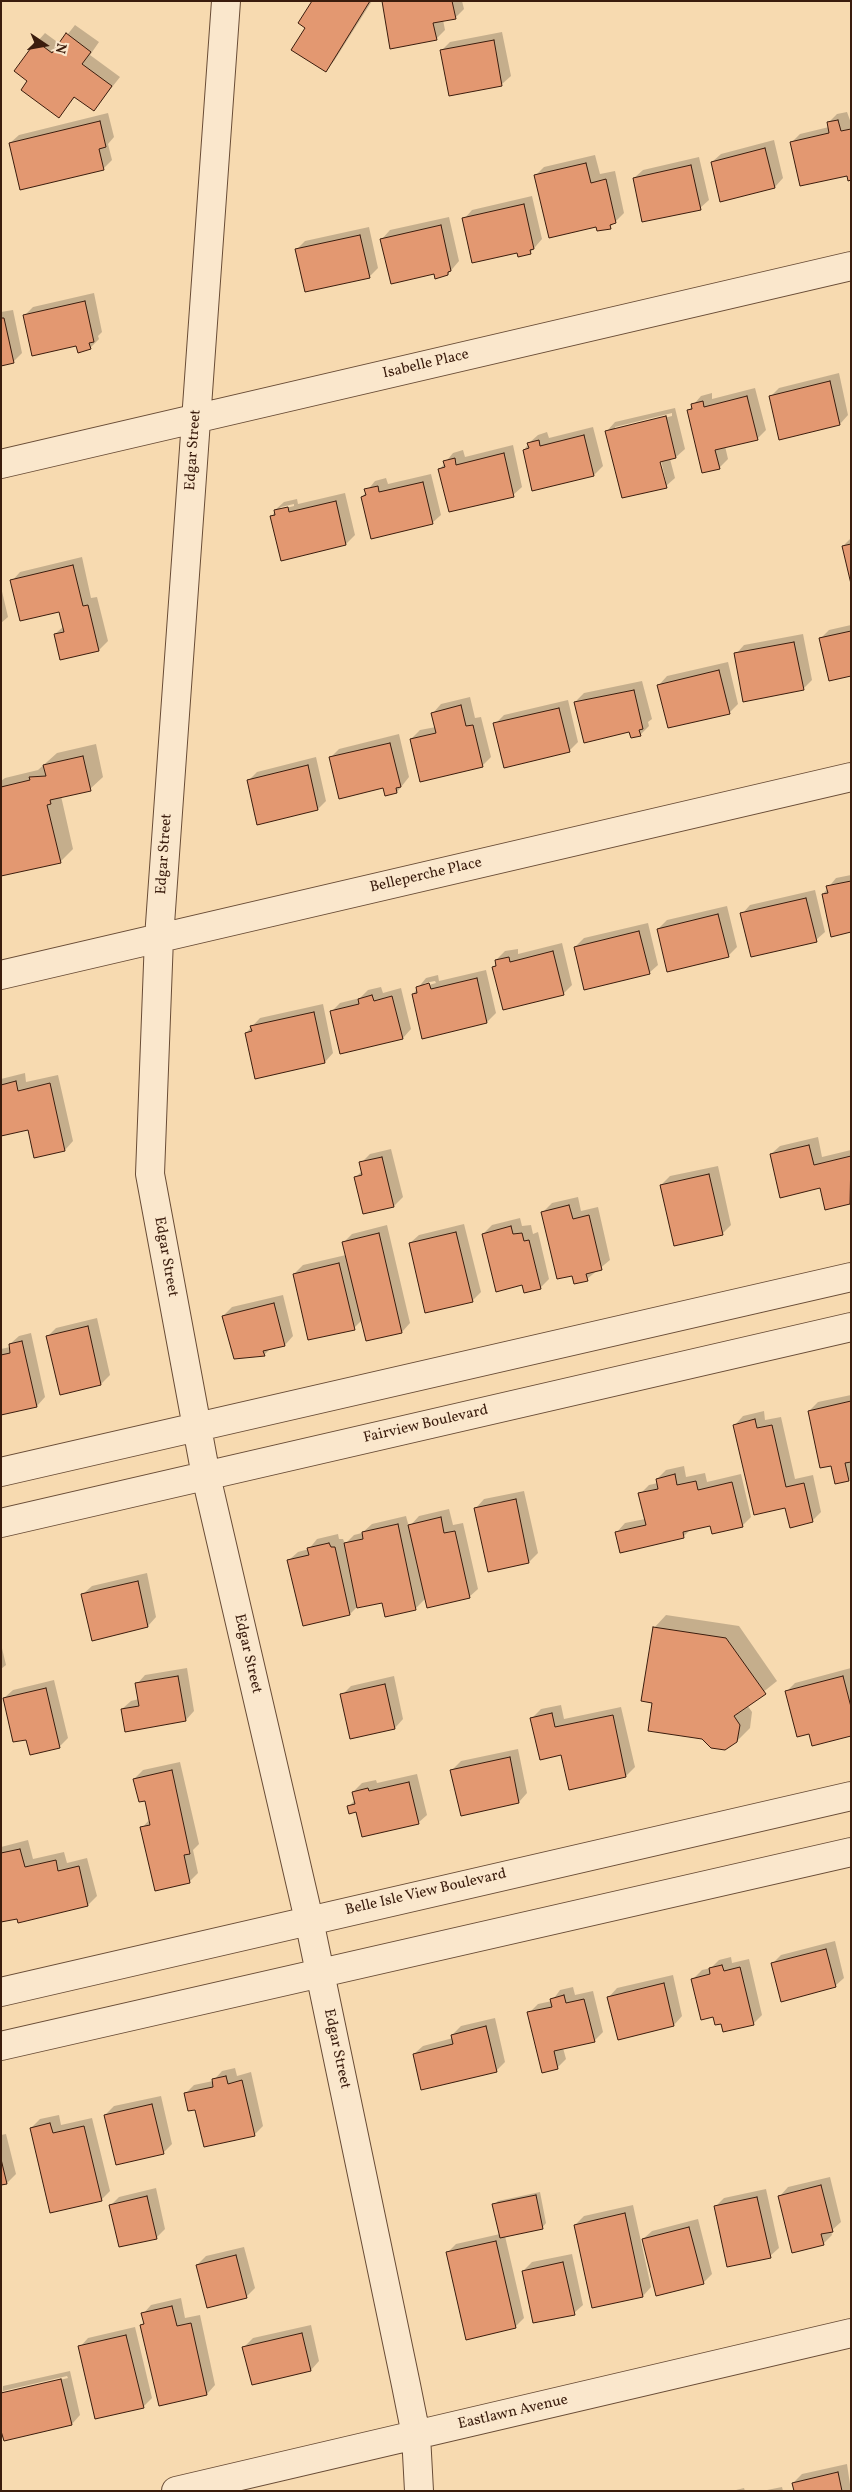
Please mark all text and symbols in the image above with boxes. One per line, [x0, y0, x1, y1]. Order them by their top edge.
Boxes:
north arrow [20, 20, 70, 70]
text: N [50, 41, 71, 55]
street label: Isabelle Place [381, 346, 471, 384]
street label: Edgar Street [182, 409, 206, 491]
street label: Edgar Street [153, 813, 177, 895]
street label: Belleperche Place [368, 854, 484, 898]
street label: Edgar Street [149, 1215, 181, 1299]
street label: Fairview Boulevard [362, 1402, 490, 1448]
street label: Edgar Street [229, 1612, 265, 1696]
street label: Belle Isle View Boulevard [344, 1866, 508, 1920]
street label: Edgar Street [319, 2007, 353, 2091]
street label: Eastlawn Avenue [456, 2392, 570, 2434]

